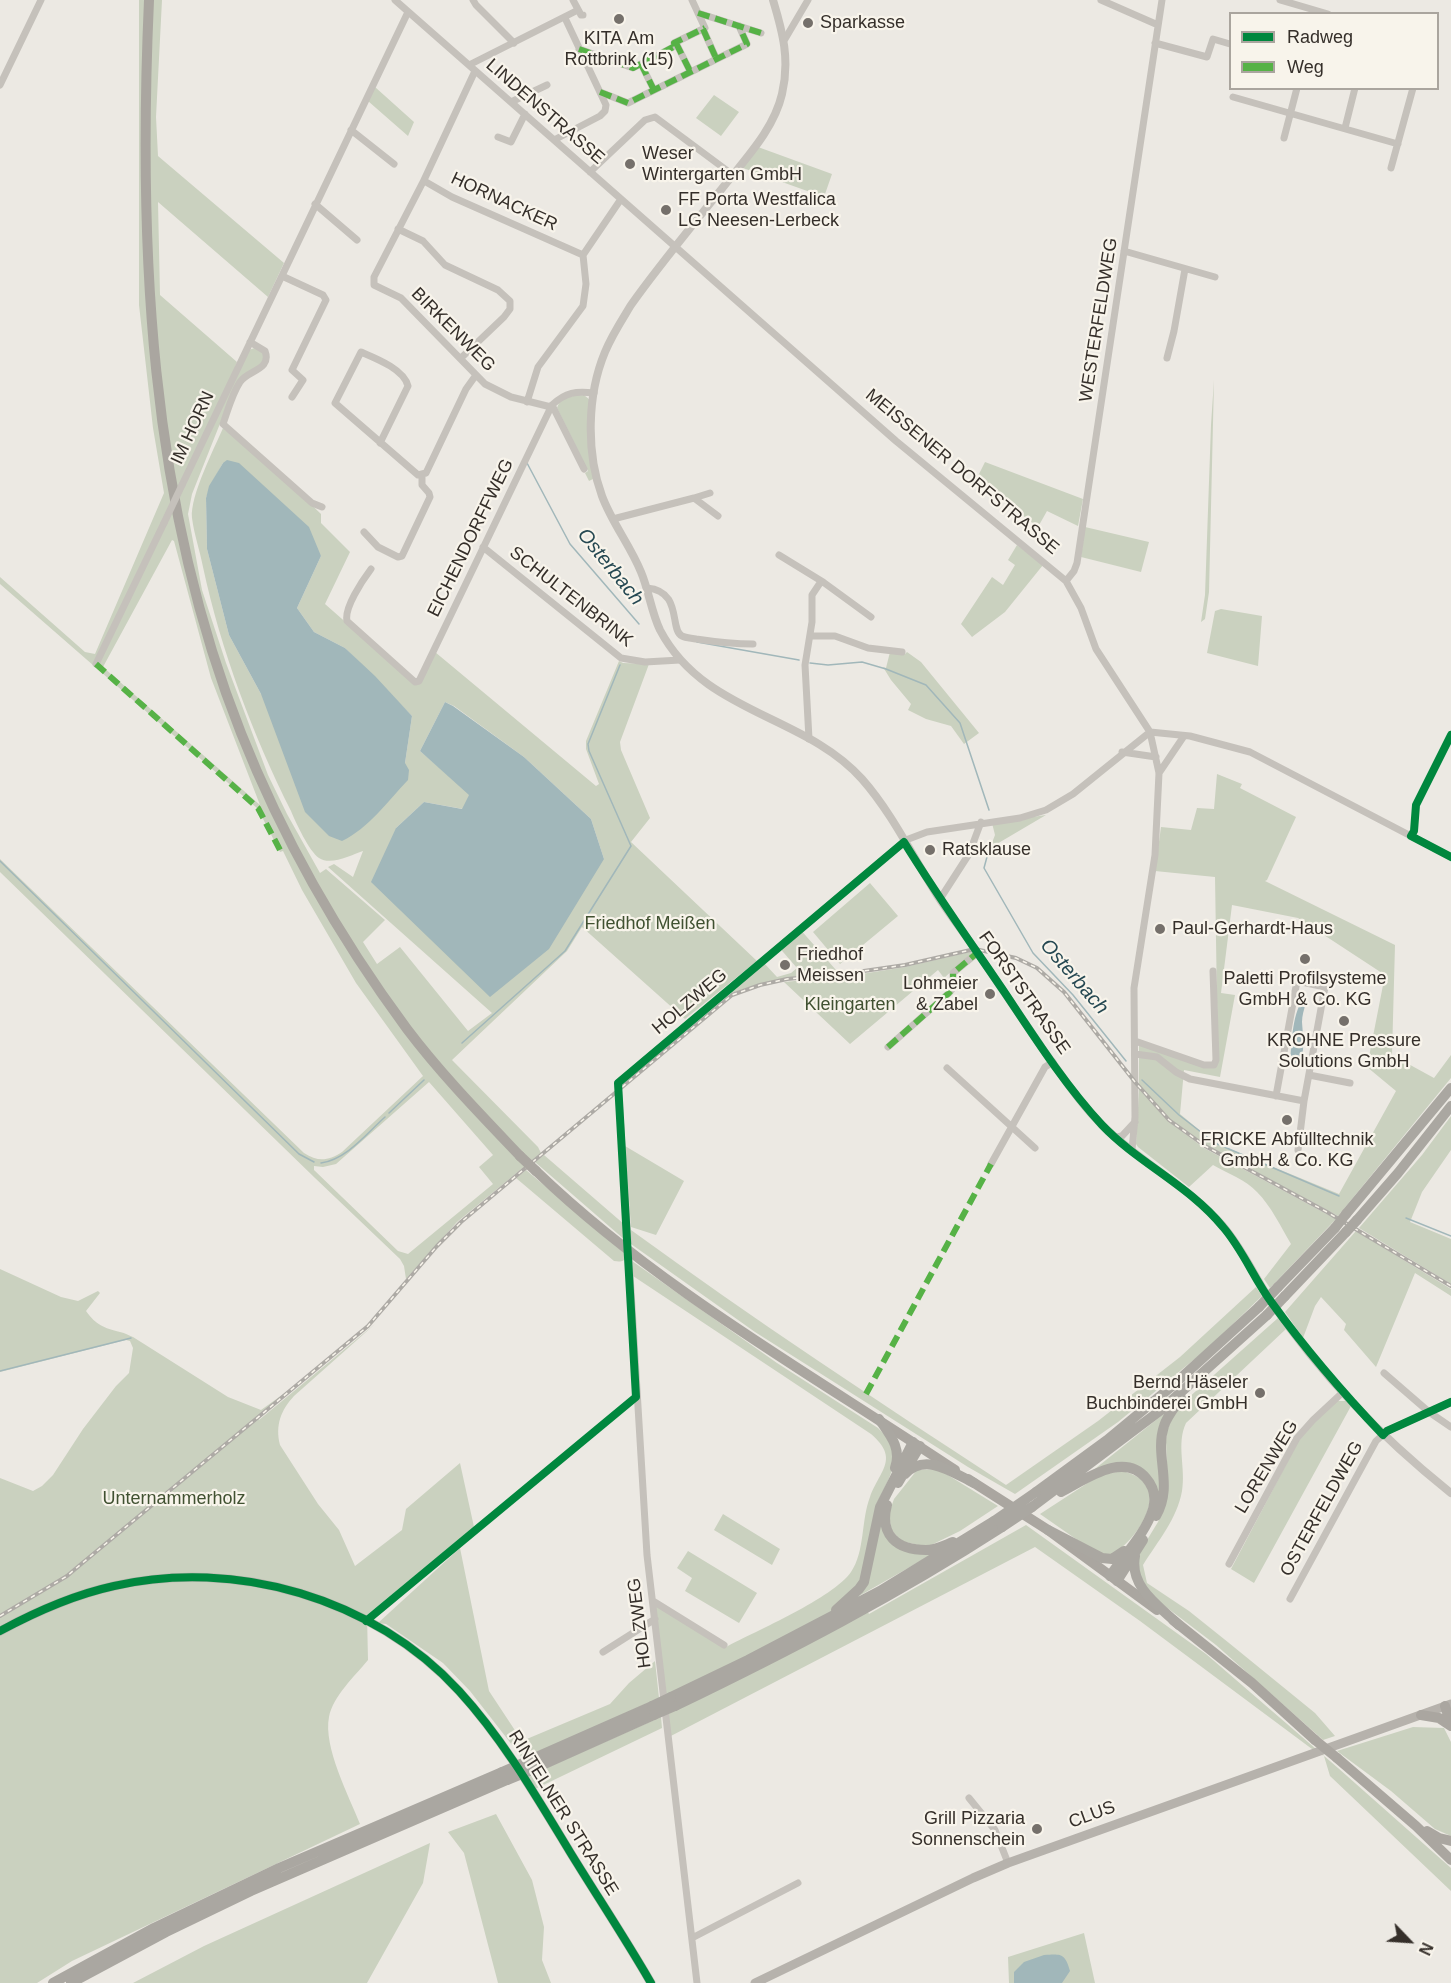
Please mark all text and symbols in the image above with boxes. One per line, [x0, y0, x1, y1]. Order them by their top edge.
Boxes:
marker: KITA Am Rottbrink (15) [612, 12, 626, 26]
place label: Sparkasse [820, 12, 905, 34]
legend [1229, 12, 1439, 90]
marker: Sparkasse [801, 16, 815, 30]
text: Radweg [1287, 27, 1353, 47]
place label: KITA Am Rottbrink (15) [564, 28, 674, 70]
street label: LINDENSTRASSE [481, 55, 609, 169]
text: Weg [1287, 57, 1324, 77]
place label: Weser Wintergarten GmbH [642, 143, 802, 186]
marker: Weser Wintergarten GmbH [623, 157, 637, 171]
street label: HORNACKER [447, 168, 561, 236]
place label: FF Porta Westfalica LG Neesen-Lerbeck [678, 189, 839, 232]
marker: FF Porta Westfalica LG Neesen-Lerbeck [659, 203, 673, 217]
street label: WESTERFELDWEG [1075, 236, 1123, 404]
street label: BIRKENWEG [406, 283, 500, 377]
street label: MEISSENER DORFSTRASSE [861, 385, 1063, 559]
street label: IM HORN [167, 388, 219, 468]
street label: EICHENDORFFWEG [423, 456, 519, 620]
water label: Osterbach [572, 524, 648, 610]
street label: SCHULTENBRINK [505, 542, 637, 652]
place label: Ratsklause [942, 839, 1031, 861]
marker: Ratsklause [923, 843, 937, 857]
park label: Friedhof Meißen [584, 913, 716, 935]
place label: Paul-Gerhardt-Haus [1172, 918, 1333, 940]
marker: Paul-Gerhardt-Haus [1153, 922, 1167, 936]
street label: FORSTSTRASSE [974, 927, 1074, 1059]
water label: Osterbach [1035, 934, 1113, 1020]
place label: Friedhof Meissen [797, 944, 864, 986]
marker: Paletti Profilsysteme GmbH & Co. KG [1298, 952, 1312, 966]
marker: Friedhof Meissen [778, 958, 792, 972]
street label: HOLZWEG [648, 964, 732, 1040]
place label: Paletti Profilsysteme GmbH & Co. KG [1223, 968, 1387, 1010]
place label: Lohmeier & Zabel [903, 973, 978, 1016]
marker: Lohmeier & Zabel [983, 987, 997, 1001]
park label: Kleingarten [804, 994, 896, 1016]
marker: KROHNE Pressure Solutions GmbH [1337, 1014, 1351, 1028]
place label: KROHNE Pressure Solutions GmbH [1267, 1030, 1421, 1072]
marker: FRICKE Abfülltechnik GmbH & Co. KG [1280, 1113, 1294, 1127]
place label: FRICKE Abfülltechnik GmbH & Co. KG [1200, 1129, 1374, 1172]
place label: Bernd Häseler Buchbinderei GmbH [1086, 1372, 1248, 1414]
marker: Bernd Häseler Buchbinderei GmbH [1253, 1386, 1267, 1400]
street label: LORENWEG [1231, 1416, 1303, 1518]
street label: OSTERFELDWEG [1276, 1438, 1368, 1580]
park label: Unternammerholz [102, 1488, 246, 1510]
street label: HOLZWEG [624, 1577, 656, 1669]
street label: RINTELNER STRASSE [503, 1726, 623, 1900]
street label: CLUS [1066, 1797, 1118, 1833]
place label: Grill Pizzaria Sonnenschein [911, 1808, 1025, 1850]
marker: Grill Pizzaria Sonnenschein [1030, 1822, 1044, 1836]
north arrow [1379, 1911, 1439, 1971]
text: N [1416, 1940, 1436, 1958]

